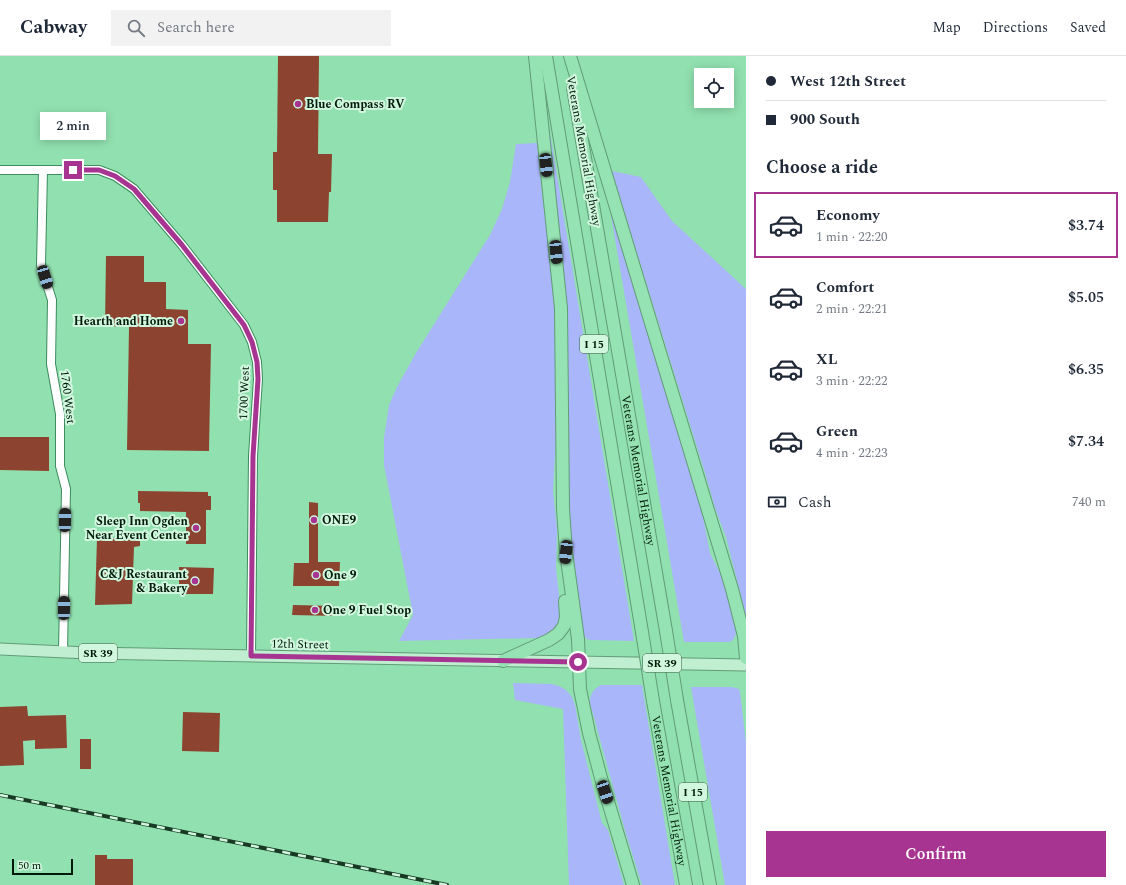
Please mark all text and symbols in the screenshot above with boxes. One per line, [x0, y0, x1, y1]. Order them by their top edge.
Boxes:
search box [111, 10, 391, 46]
text: Cabway [20, 13, 87, 42]
text: Search here [157, 16, 235, 39]
icon: search [125, 17, 147, 39]
text: Map [933, 17, 961, 38]
text: Directions [983, 17, 1048, 38]
text: Saved [1070, 17, 1106, 38]
map controls [694, 68, 734, 108]
button: locate [694, 68, 734, 108]
text: West 12th Street [790, 70, 906, 93]
street label: Veterans Memorial Highway [561, 74, 606, 229]
place label: Blue Compass RV [306, 95, 404, 114]
marker: Blue Compass RV [293, 99, 303, 109]
text: 900 South [790, 108, 860, 131]
callout: 2 min [40, 112, 106, 140]
text: 2 min [56, 116, 90, 136]
car [539, 152, 553, 178]
text: Choose a ride [766, 154, 878, 181]
route end [64, 161, 82, 179]
text: Economy [816, 204, 880, 227]
icon: car [768, 207, 804, 243]
text: $3.74 [1068, 214, 1104, 237]
text: 1 min · 22:20 [816, 227, 888, 247]
car [549, 240, 563, 264]
car [36, 264, 54, 290]
text: Comfort [816, 276, 874, 299]
icon: car [768, 279, 804, 315]
text: $5.05 [1068, 286, 1104, 309]
text: 2 min · 22:21 [816, 299, 888, 319]
place label: Hearth and Home [74, 312, 173, 331]
marker: Hearth and Home [176, 316, 186, 326]
road number: I 15 [580, 335, 608, 353]
text: XL [816, 348, 837, 371]
icon: car [768, 351, 804, 387]
text: $6.35 [1068, 358, 1104, 381]
street label: 1700 West [234, 366, 255, 420]
street label: 1760 West [55, 369, 80, 425]
text: 3 min · 22:22 [816, 371, 888, 391]
street label: Veterans Memorial Highway [616, 394, 660, 549]
text: Green [816, 420, 858, 443]
icon: car [768, 423, 804, 459]
text: $7.34 [1068, 430, 1104, 453]
text: 4 min · 22:23 [816, 443, 888, 463]
icon: cash [766, 491, 788, 513]
text: Cash [798, 491, 831, 514]
text: 740 m [1072, 492, 1106, 512]
car [59, 508, 71, 532]
place label: ONE9 [322, 511, 356, 530]
place label: Sleep Inn Ogden Near Event Center [86, 512, 189, 545]
marker: ONE9 [309, 515, 319, 525]
marker: Sleep Inn Ogden Near Event Center [191, 523, 201, 533]
car [559, 539, 573, 565]
place label: C&J Restaurant & Bakery [100, 565, 188, 598]
place label: One 9 [324, 566, 357, 585]
marker: One 9 [311, 570, 321, 580]
marker: C&J Restaurant & Bakery [190, 576, 200, 586]
car [58, 596, 70, 620]
place label: One 9 Fuel Stop [323, 601, 411, 620]
marker: One 9 Fuel Stop [310, 605, 320, 615]
street label: 12th Street [271, 634, 329, 655]
road number: SR 39 [79, 644, 117, 662]
route start [569, 653, 587, 671]
road number: SR 39 [643, 654, 681, 672]
street label: Veterans Memorial Highway [646, 714, 692, 869]
car [596, 779, 614, 805]
road number: I 15 [679, 783, 707, 801]
button: Confirm [766, 831, 1106, 877]
scale bar [12, 857, 73, 876]
text: 50 m [18, 857, 41, 874]

